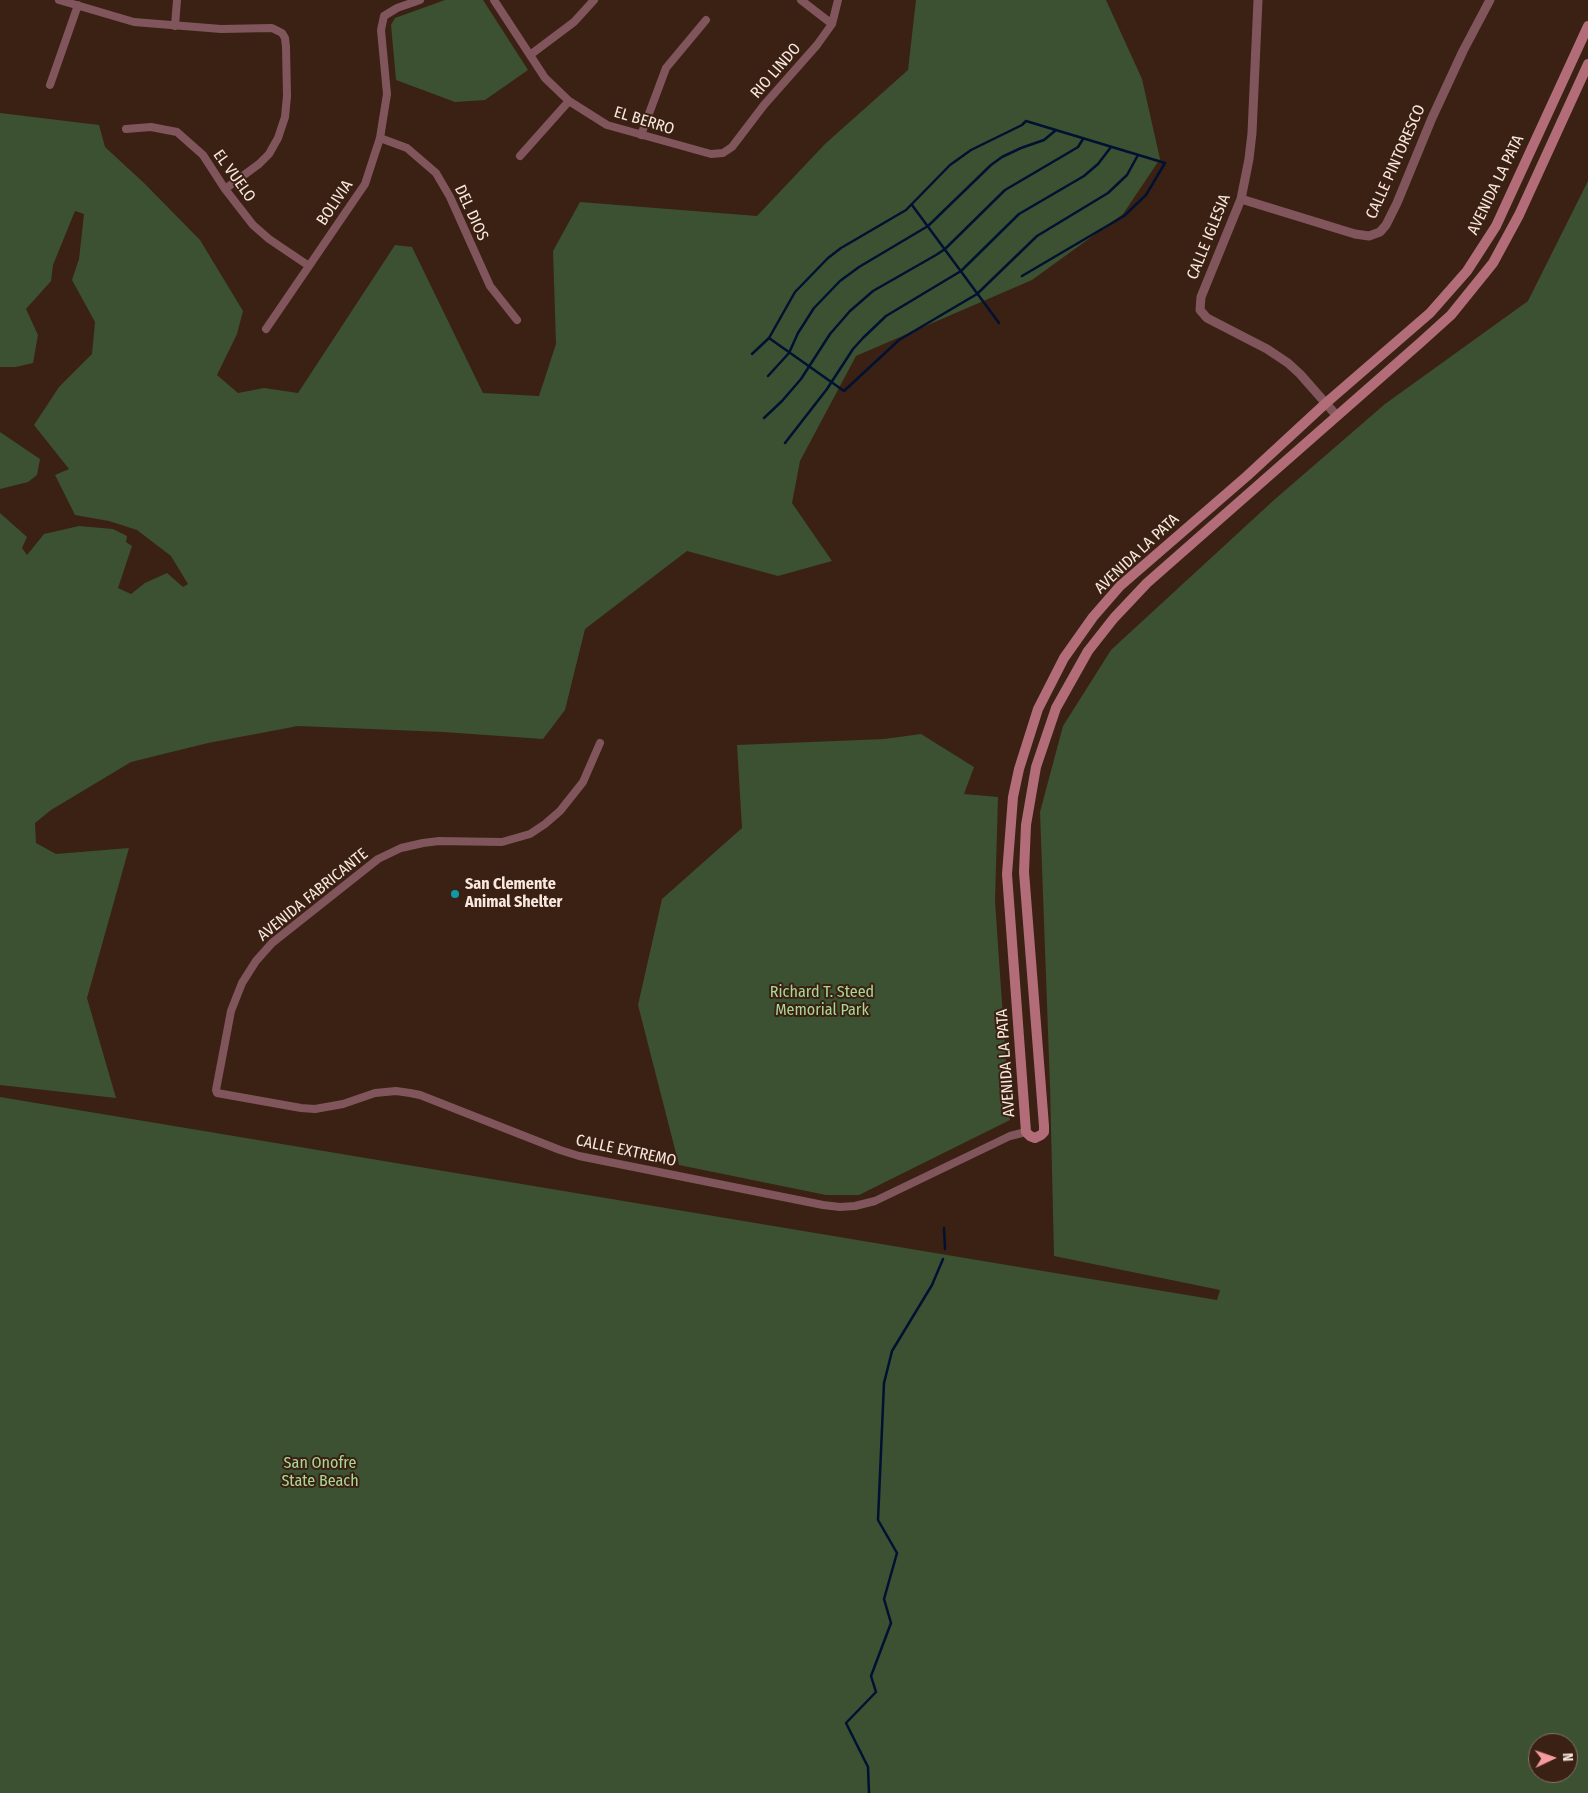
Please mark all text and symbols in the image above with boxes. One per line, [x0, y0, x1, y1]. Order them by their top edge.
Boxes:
street label: RIO LINDO [747, 39, 805, 103]
street label: CALLE PINTORESCO [1362, 102, 1430, 222]
street label: EL BERRO [612, 103, 676, 139]
street label: AVENIDA LA PATA [1464, 132, 1528, 238]
street label: EL VUELO [209, 146, 259, 206]
street label: BOLIVIA [313, 177, 357, 229]
street label: DEL DIOS [450, 182, 492, 244]
street label: CALLE IGLESIA [1183, 192, 1235, 282]
street label: AVENIDA LA PATA [1091, 510, 1183, 598]
street label: AVENIDA FABRICANTE [254, 845, 372, 945]
place label: San Clemente Animal Shelter [465, 875, 562, 913]
marker: San Clemente Animal Shelter [449, 888, 461, 900]
park label: Richard T. Steed Memorial Park [770, 983, 874, 1021]
street label: AVENIDA LA PATA [993, 1008, 1019, 1118]
street label: CALLE EXTREMO [574, 1131, 678, 1171]
park label: San Onofre State Beach [281, 1454, 359, 1492]
north arrow [1528, 1733, 1578, 1783]
text: N [1559, 1753, 1576, 1762]

